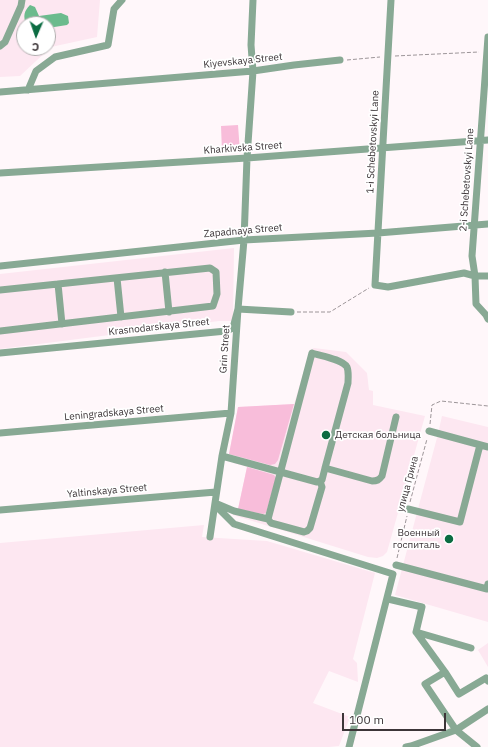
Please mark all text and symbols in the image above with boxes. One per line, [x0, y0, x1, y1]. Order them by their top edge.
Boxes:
north arrow [16, 16, 56, 56]
text: С [32, 40, 39, 54]
street label: Kiyevskaya Street [203, 51, 283, 71]
street label: 1-i Schebetovskyi Lane [364, 90, 382, 194]
street label: 2-i Schebetovskyi Lane [457, 128, 477, 232]
street label: Kharkivska Street [203, 139, 283, 157]
street label: Zapadnaya Street [203, 222, 283, 240]
street label: Krasnodarskaya Street [108, 316, 210, 338]
street label: Grin Street [217, 324, 233, 374]
street label: Leningradskaya Street [64, 403, 164, 423]
marker: Детская больница [320, 429, 332, 441]
place label: Детская больница [335, 429, 421, 441]
street label: улица Грина [395, 455, 421, 513]
street label: Yaltinskaya Street [66, 482, 148, 500]
place label: Военный госпиталь [393, 527, 440, 550]
marker: Военный госпиталь [443, 533, 455, 545]
scale bar [344, 705, 448, 731]
text: 100 m [349, 712, 384, 727]

